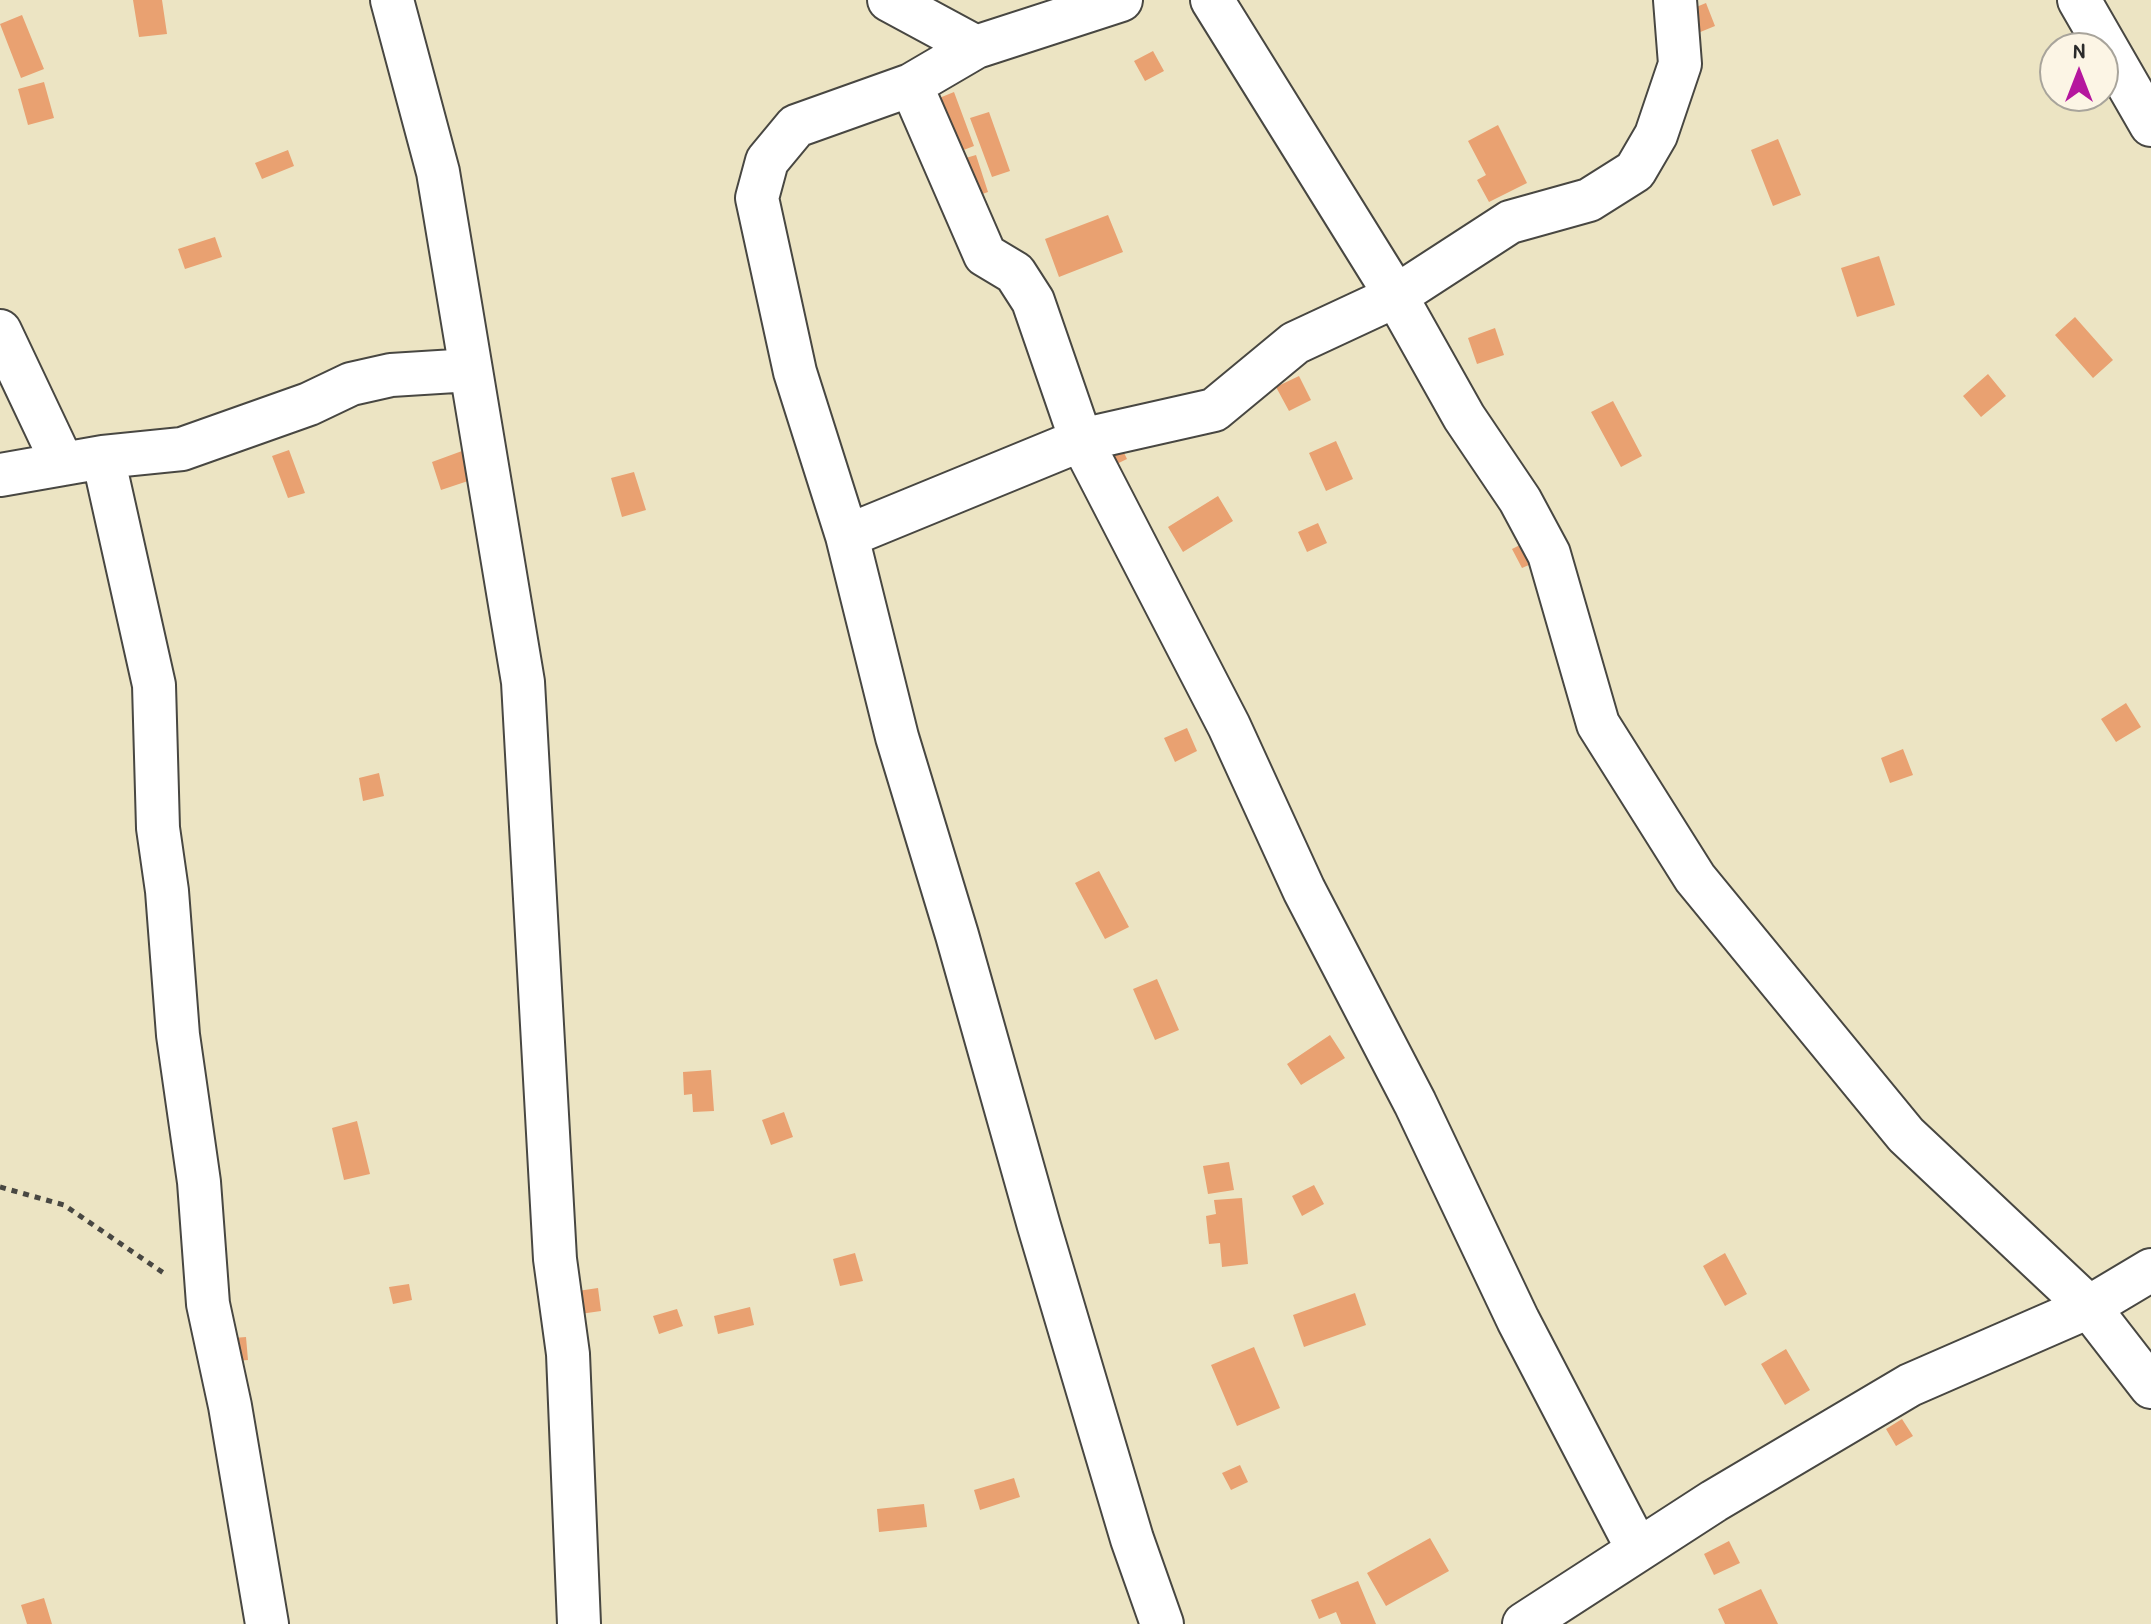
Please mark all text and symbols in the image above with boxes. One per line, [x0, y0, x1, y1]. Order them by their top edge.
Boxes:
north arrow [2039, 32, 2119, 112]
text: N [2073, 35, 2085, 65]

